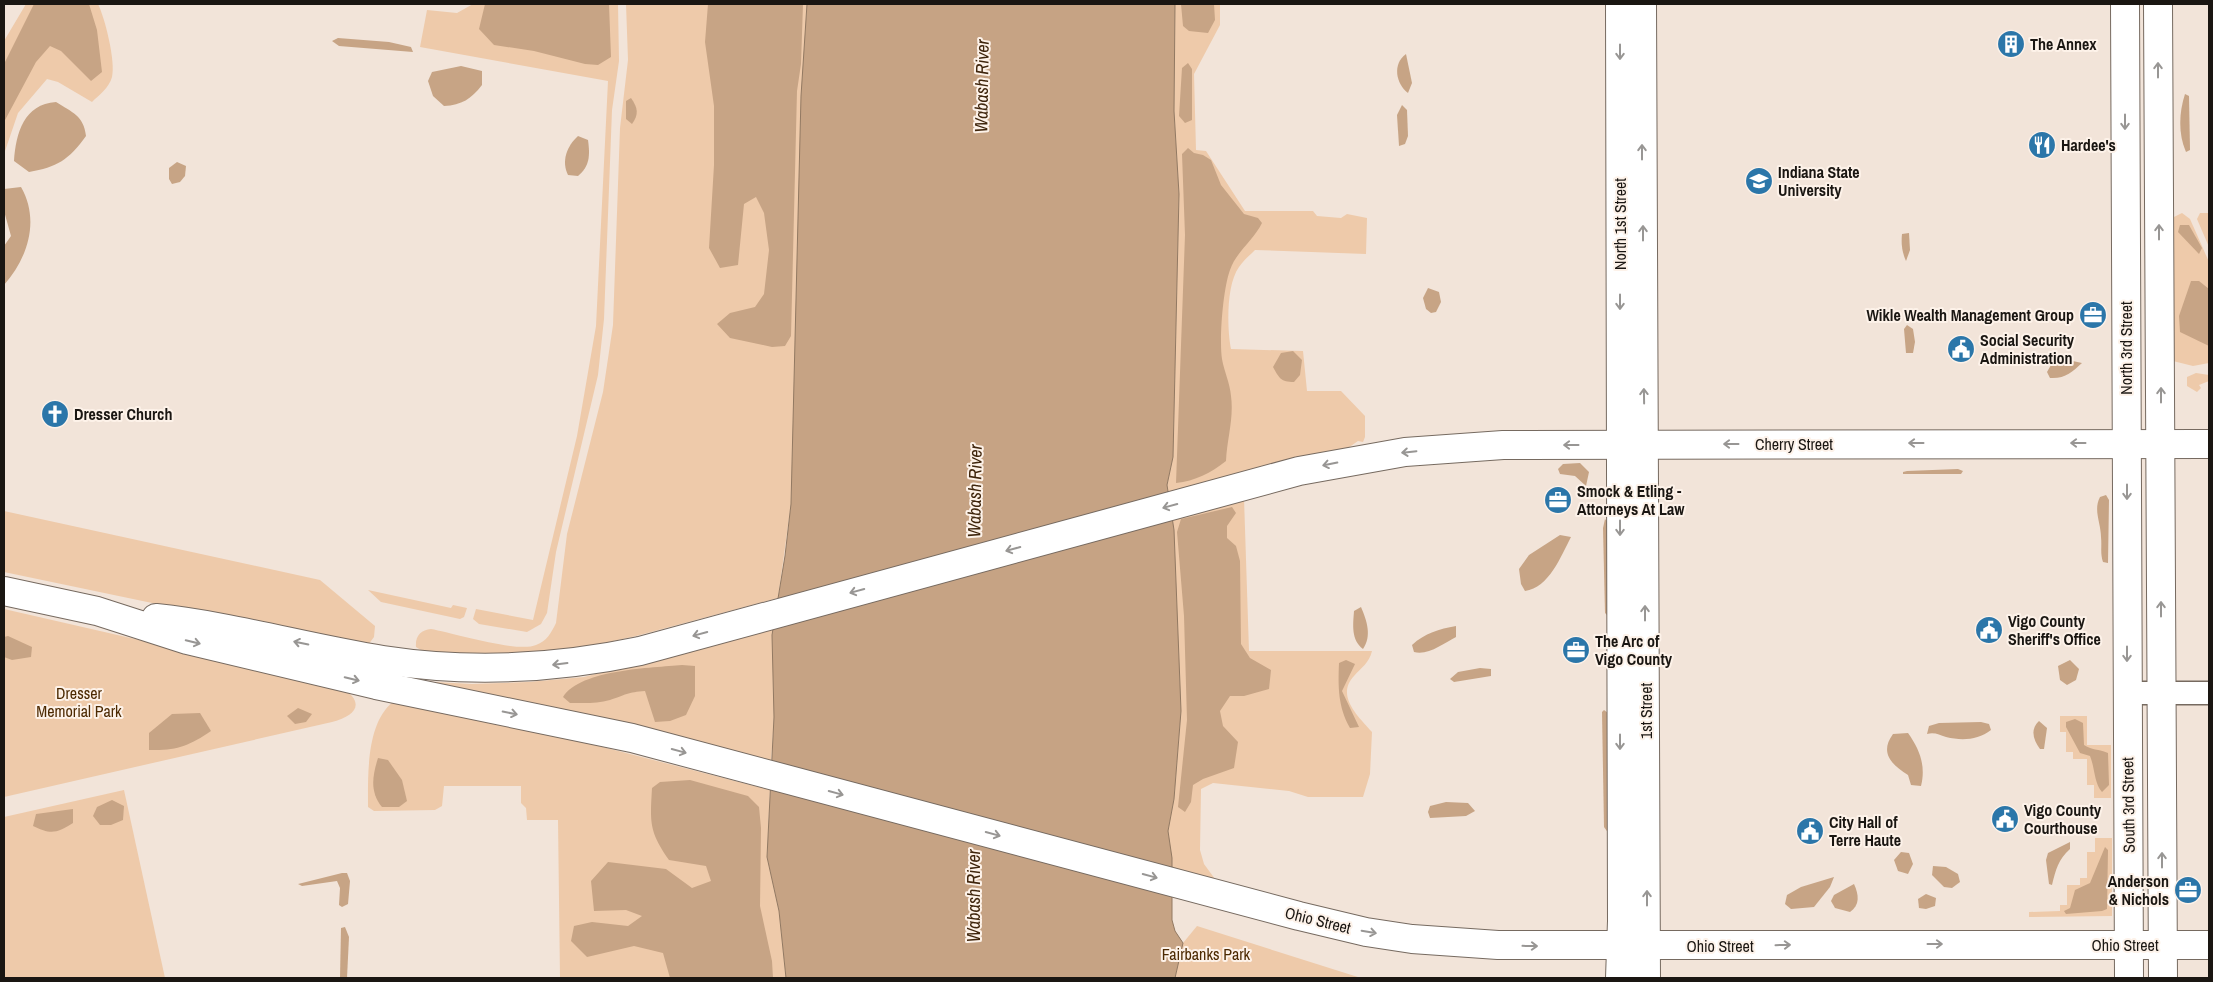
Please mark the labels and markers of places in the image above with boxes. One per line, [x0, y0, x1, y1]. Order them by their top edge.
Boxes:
building icon: The Annex [1996, 29, 2026, 59]
place label: The Annex [2030, 33, 2097, 55]
restaurant icon: Hardee's [2027, 130, 2057, 160]
place label: Hardee's [2061, 134, 2116, 156]
place label: Indiana State University [1778, 161, 1860, 201]
school or university icon: Indiana State University [1744, 166, 1774, 196]
office icon: Wikle Wealth Management Group [2078, 300, 2108, 330]
place label: Wikle Wealth Management Group [1867, 304, 2074, 326]
place label: Social Security Administration [1980, 329, 2075, 369]
public building icon: Social Security Administration [1946, 334, 1976, 364]
church icon: Dresser Church [40, 399, 70, 429]
place label: Dresser Church [74, 403, 172, 425]
place label: Smock & Etling - Attorneys At Law [1577, 480, 1685, 520]
office icon: Smock & Etling - Attorneys At Law [1543, 485, 1573, 515]
place label: Vigo County Sheriff's Office [2008, 610, 2101, 650]
public building icon: Vigo County Sheriff's Office [1974, 615, 2004, 645]
place label: The Arc of Vigo County [1595, 630, 1673, 670]
office icon: The Arc of Vigo County [1561, 635, 1591, 665]
place label: Vigo County Courthouse [2024, 799, 2102, 839]
public building icon: Vigo County Courthouse [1990, 804, 2020, 834]
place label: City Hall of Terre Haute [1829, 811, 1901, 851]
public building icon: City Hall of Terre Haute [1795, 816, 1825, 846]
place label: Anderson & Nichols [2108, 870, 2169, 910]
office icon: Anderson & Nichols [2173, 875, 2203, 905]

